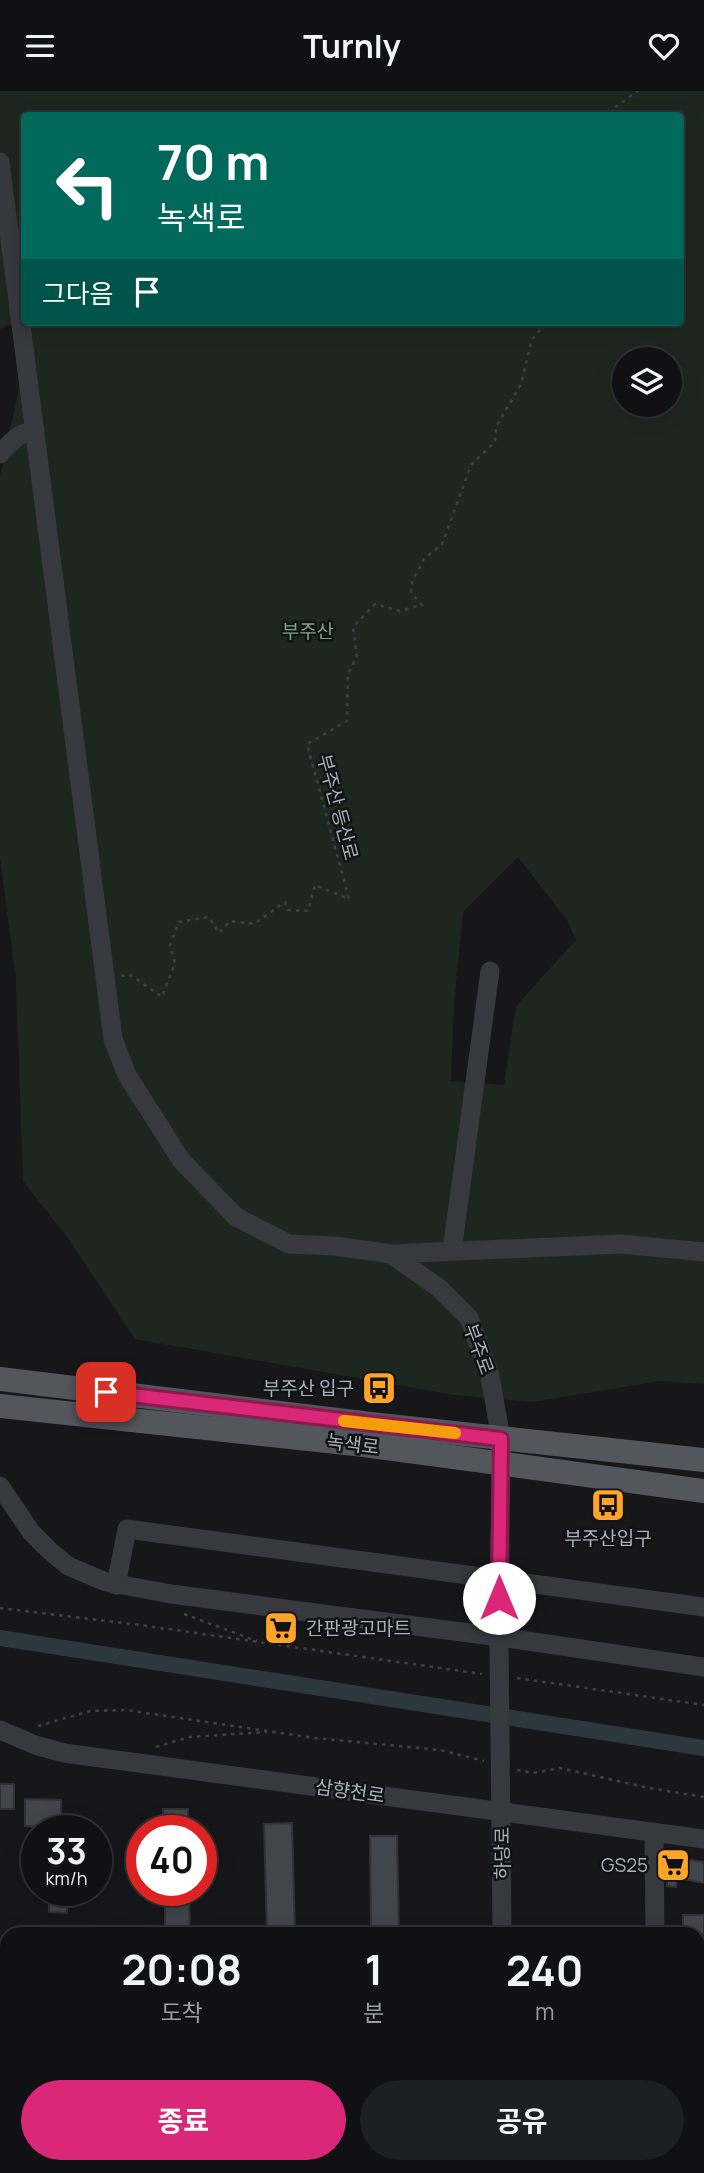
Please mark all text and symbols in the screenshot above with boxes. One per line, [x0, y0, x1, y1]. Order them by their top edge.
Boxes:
text: Turnly [303, 24, 401, 68]
icon: menu [21, 27, 59, 65]
icon: heart [645, 27, 683, 65]
text: 70 m [157, 128, 269, 195]
icon: left [42, 140, 133, 231]
text: 녹색로 [157, 195, 245, 239]
icon: arrive [128, 273, 166, 311]
text: 그다음 [42, 275, 114, 311]
map controls [612, 347, 682, 417]
button: layers [612, 347, 682, 417]
park label: 부주산 [282, 618, 334, 644]
street label: 부주산 등산로 [311, 751, 365, 863]
street label: 부주로 [458, 1320, 500, 1378]
pin [76, 1362, 136, 1422]
bus stop icon: 부주산 입구 [360, 1369, 398, 1407]
icon: arrive [87, 1373, 125, 1411]
place label: 부주산 입구 [263, 1375, 354, 1401]
street label: 녹색로 [325, 1428, 381, 1460]
bus stop icon: 부주산입구 [589, 1486, 627, 1524]
place label: 부주산입구 [564, 1525, 652, 1551]
position arrow [462, 1561, 536, 1635]
supermarket icon: 간판광고마트 [262, 1609, 300, 1647]
place label: 간판광고마트 [306, 1615, 411, 1641]
street label: 삼향천로 [314, 1773, 386, 1809]
speed limit sign: 40 [126, 1815, 217, 1906]
text: 33 [46, 1827, 87, 1875]
street label: 하당로 [489, 1827, 515, 1879]
supermarket icon: GS25 [654, 1846, 692, 1884]
place label: GS25 [601, 1852, 648, 1878]
text: km/h [46, 1866, 87, 1890]
text: 20:08 [122, 1940, 242, 1998]
text: 1 [365, 1940, 383, 1998]
text: 240 [506, 1941, 583, 1999]
text: m [535, 1995, 555, 2027]
text: 도착 [161, 1996, 203, 2028]
text: 분 [363, 1996, 385, 2028]
button: 종료 [21, 2080, 346, 2160]
button: 공유 [360, 2080, 684, 2160]

